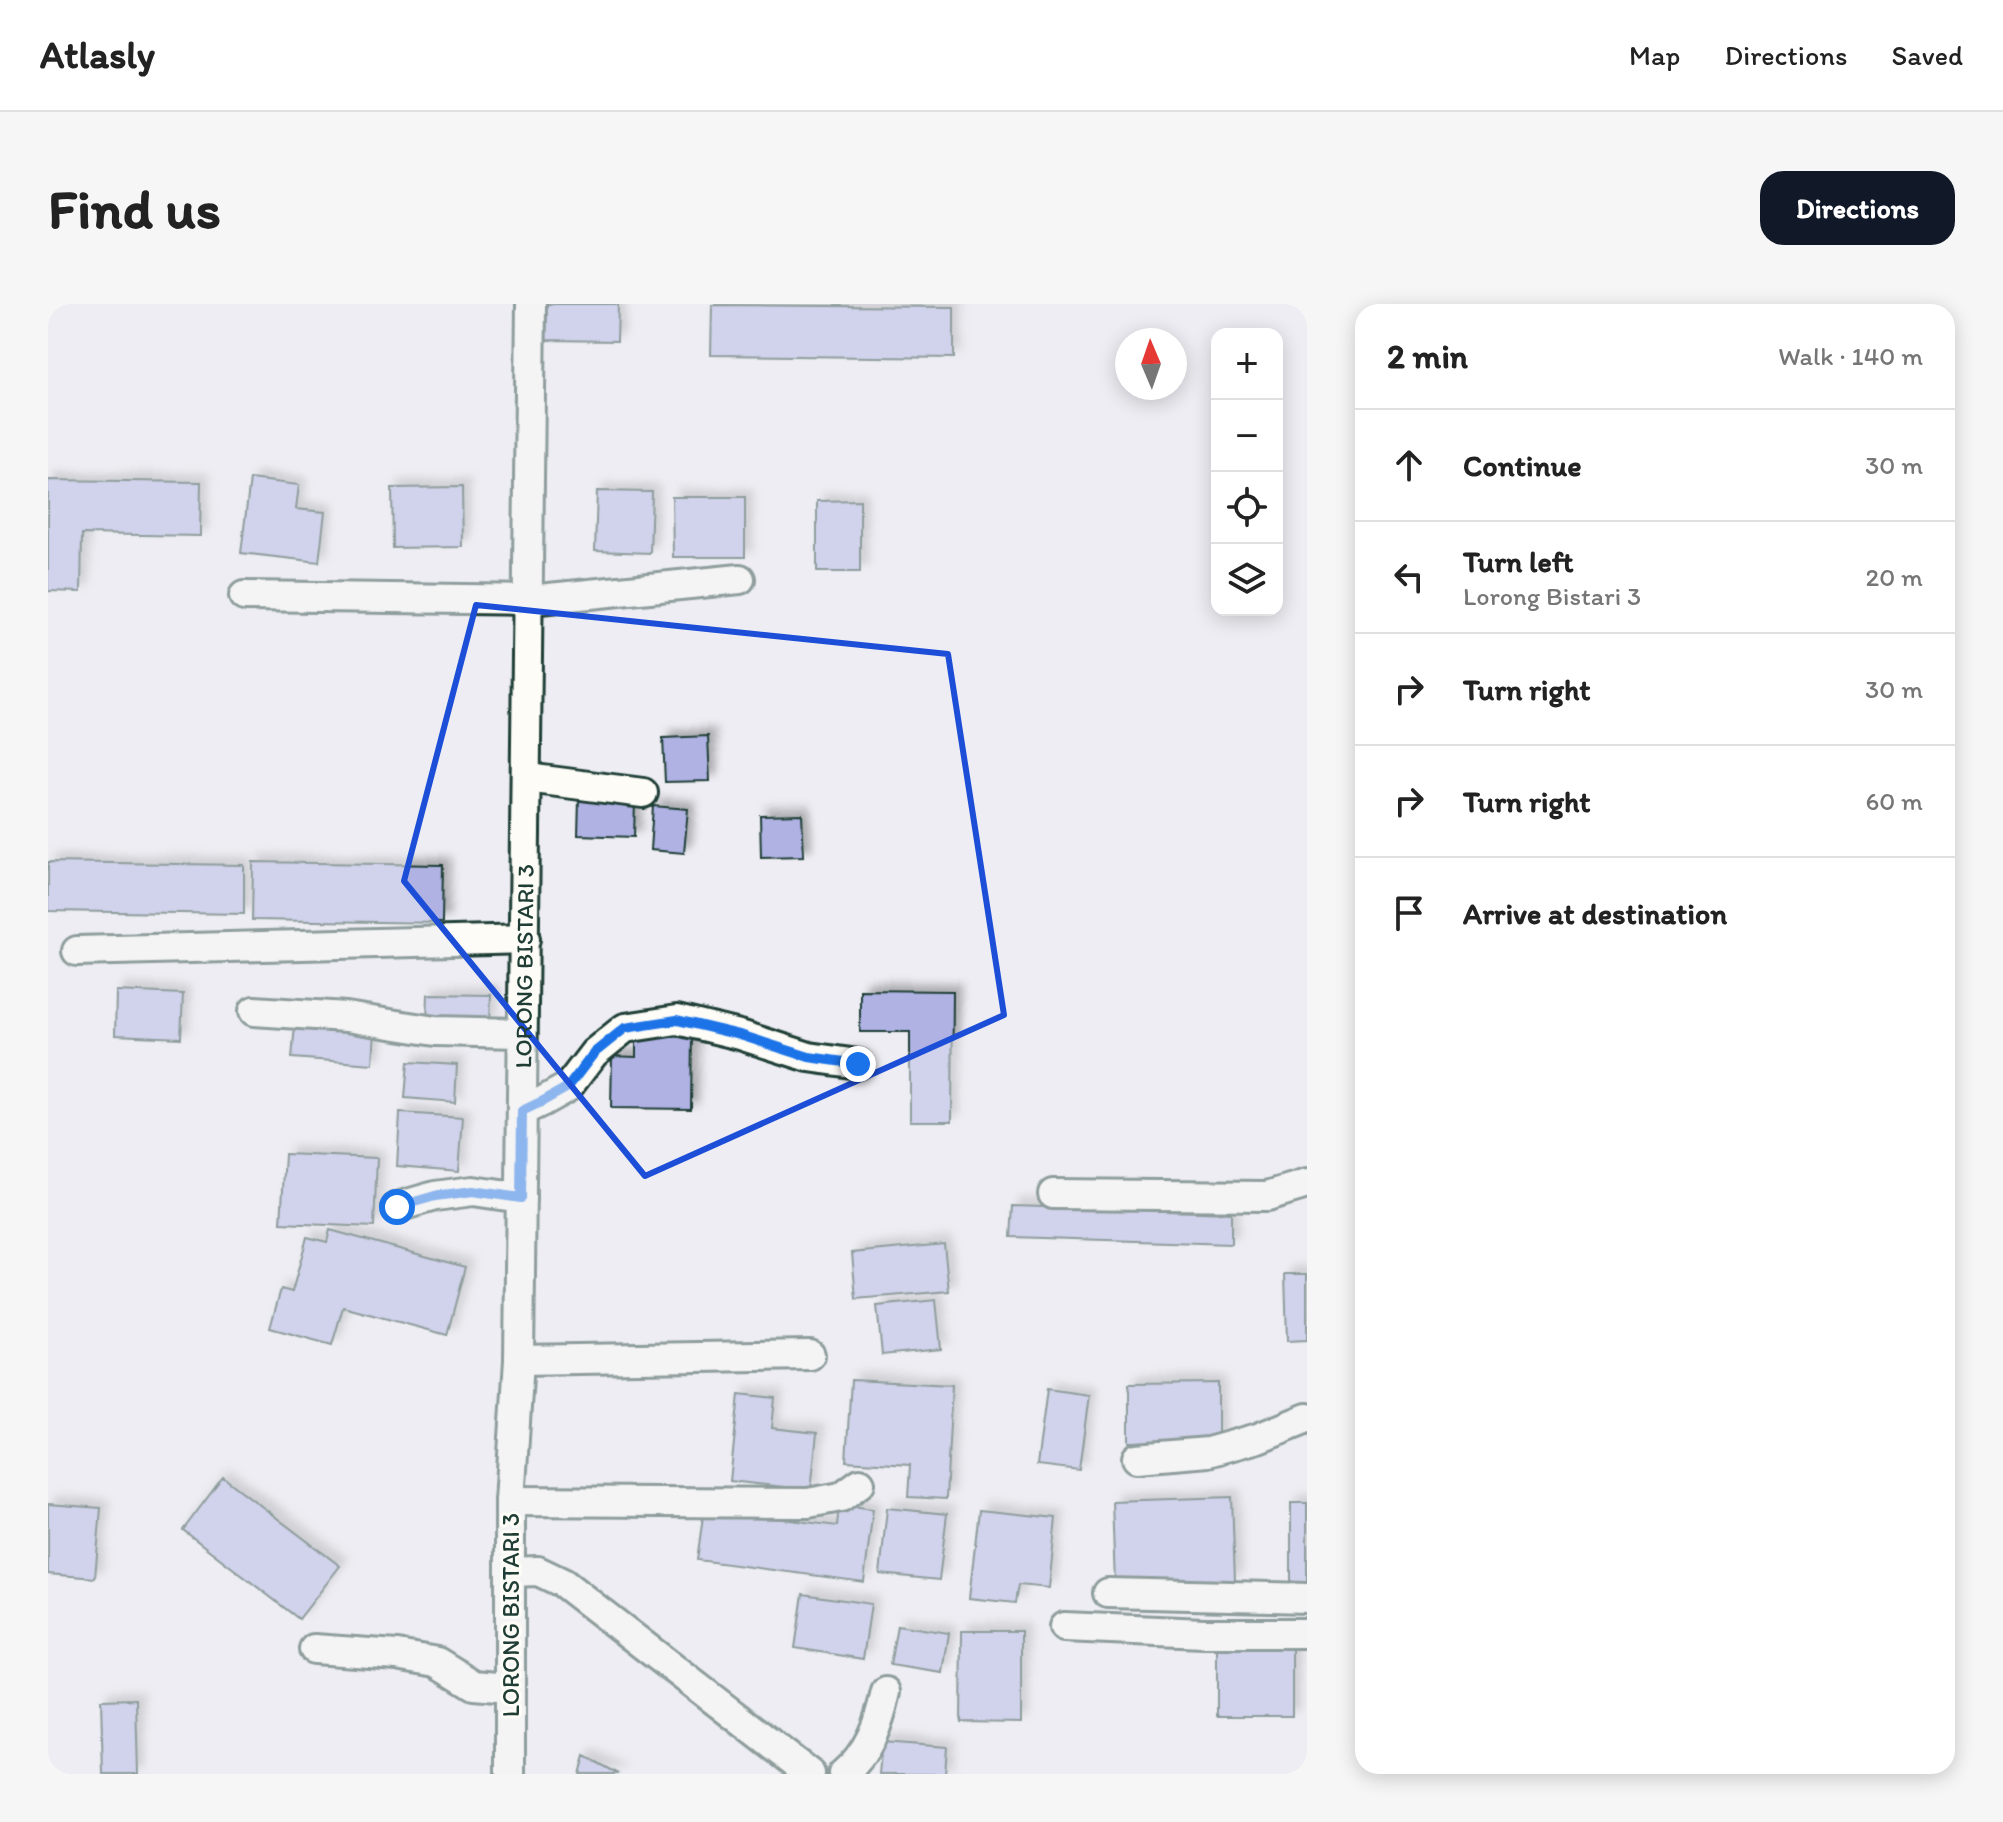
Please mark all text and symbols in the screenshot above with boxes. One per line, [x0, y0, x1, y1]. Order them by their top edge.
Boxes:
text: Atlasly [40, 32, 155, 78]
text: Map [1629, 38, 1680, 72]
text: Directions [1724, 38, 1848, 72]
text: Saved [1892, 38, 1963, 72]
button: Directions [1760, 171, 1955, 245]
text: Find us [48, 175, 221, 242]
north arrow [1115, 328, 1187, 400]
map controls [1211, 328, 1283, 616]
button: + [1211, 328, 1283, 400]
text: 2 min [1387, 336, 1468, 377]
text: Walk · 140 m [1778, 340, 1923, 372]
button: − [1211, 400, 1283, 472]
icon: ahead [1387, 443, 1431, 487]
text: Continue [1463, 447, 1582, 484]
text: 30 m [1865, 449, 1923, 481]
button: locate [1211, 472, 1283, 544]
text: Turn left [1463, 543, 1574, 580]
button: layers [1211, 544, 1283, 616]
icon: left [1387, 555, 1431, 599]
text: 20 m [1866, 561, 1923, 593]
text: Lorong Bistari 3 [1463, 580, 1641, 612]
icon: right [1387, 667, 1431, 711]
text: Turn right [1463, 671, 1591, 708]
text: 30 m [1865, 673, 1923, 705]
icon: right [1387, 779, 1431, 823]
text: Turn right [1463, 783, 1591, 820]
text: 60 m [1866, 785, 1923, 817]
street label: LORONG BISTARI 3 [508, 864, 539, 1069]
icon: arrive [1387, 891, 1431, 935]
text: Arrive at destination [1463, 895, 1727, 932]
route end [840, 1046, 876, 1082]
route start [379, 1189, 415, 1225]
street label: LORONG BISTARI 3 [496, 1513, 525, 1717]

